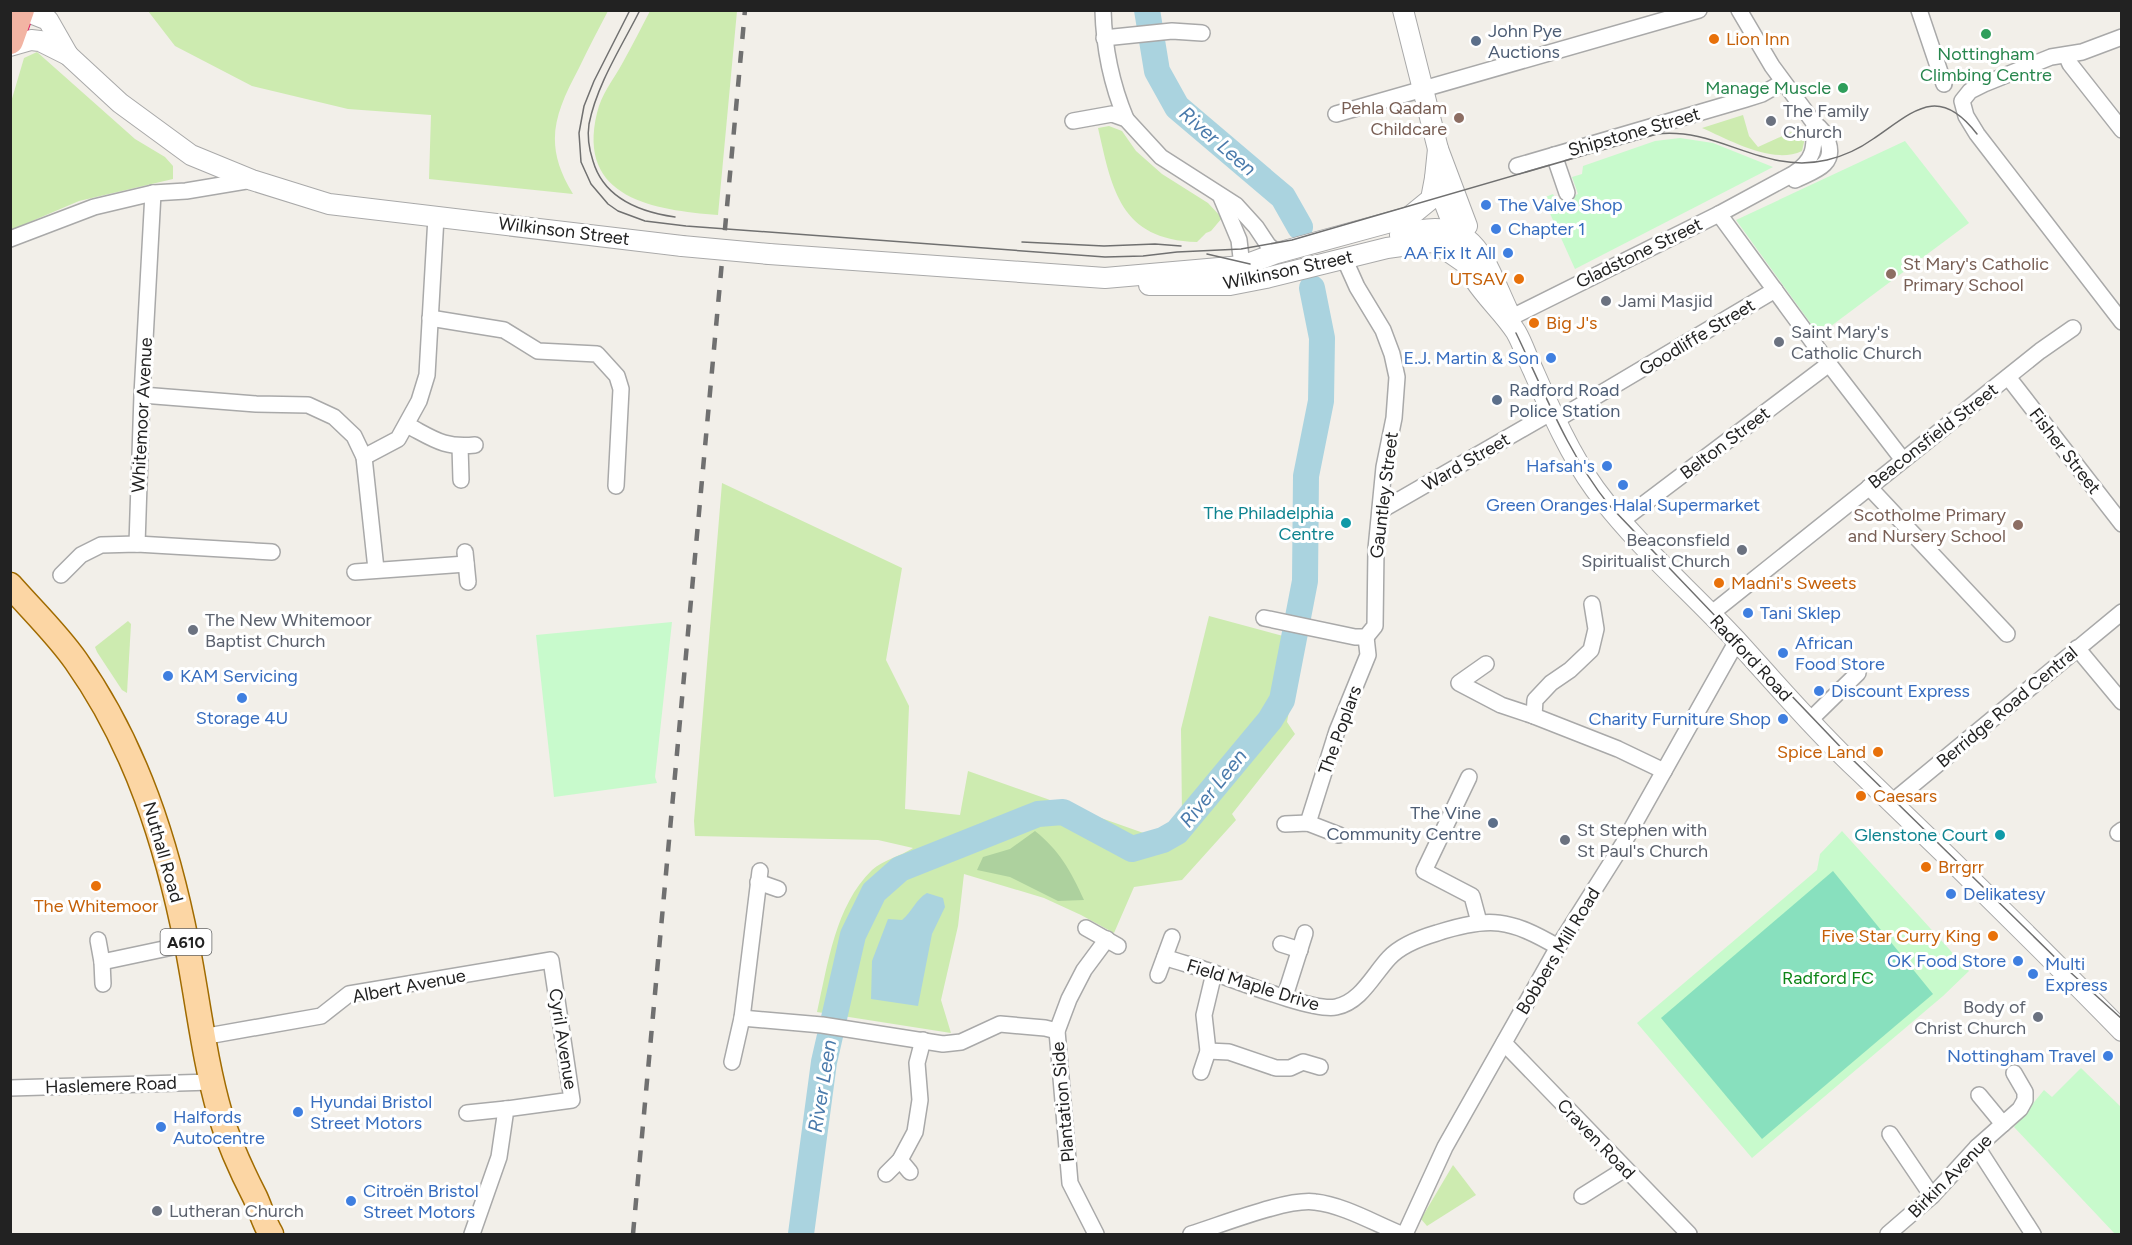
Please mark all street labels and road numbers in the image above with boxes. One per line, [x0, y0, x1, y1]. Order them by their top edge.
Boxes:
street label: Shipstone Street [1565, 103, 1703, 161]
street label: Wilkinson Street [497, 212, 631, 250]
street label: Gladstone Street [1572, 213, 1706, 293]
street label: Wilkinson Street [1221, 245, 1355, 294]
street label: Goodliffe Street [1635, 294, 1759, 380]
street label: Whitemoor Avenue [127, 337, 157, 493]
street label: Beaconsfield Street [1864, 378, 2002, 493]
street label: Belton Street [1676, 402, 1774, 484]
street label: Fisher Street [2025, 404, 2106, 499]
street label: Ward Street [1418, 428, 1514, 496]
street label: Gauntley Street [1365, 430, 1403, 560]
street label: Radford Road [1705, 610, 1797, 706]
street label: Berridge Road Central [1932, 642, 2082, 772]
street label: The Poplars [1314, 682, 1366, 778]
street label: Nuthall Road [138, 799, 188, 905]
street label: Bobbers Mill Road [1511, 883, 1605, 1019]
road number: A610 [160, 929, 212, 955]
street label: Field Maple Drive [1184, 954, 1322, 1016]
street label: Albert Avenue [351, 964, 468, 1008]
street label: Cyril Avenue [544, 987, 582, 1091]
street label: Plantation Side [1047, 1041, 1079, 1163]
street label: Haslemere Road [45, 1072, 177, 1098]
street label: Craven Road [1552, 1094, 1640, 1184]
street label: Birkin Avenue [1903, 1129, 1997, 1223]

